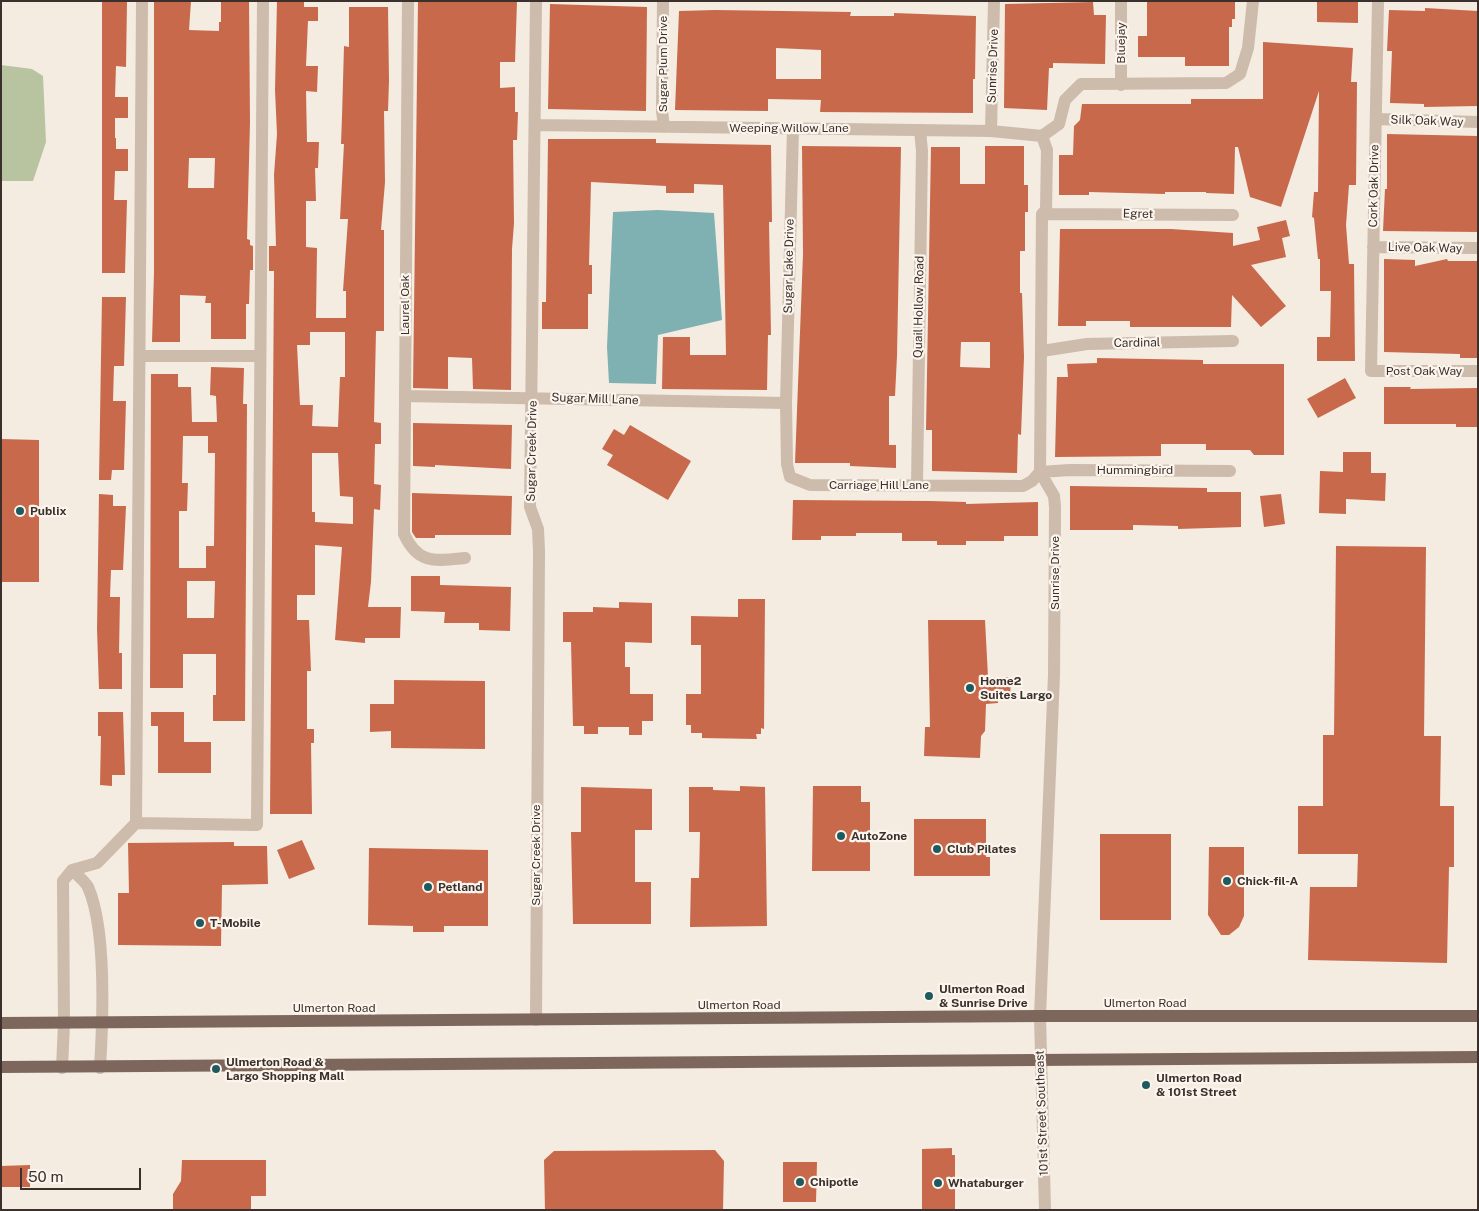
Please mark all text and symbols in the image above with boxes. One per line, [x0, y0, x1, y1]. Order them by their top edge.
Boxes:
street label: Sugar Plum Drive [656, 16, 670, 112]
street label: Bluejay [1114, 22, 1128, 64]
street label: Sunrise Drive [985, 29, 1001, 103]
street label: Silk Oak Way [1390, 113, 1464, 129]
street label: Weeping Willow Lane [729, 121, 849, 135]
street label: Cork Oak Drive [1366, 144, 1382, 228]
street label: Egret [1123, 207, 1153, 221]
street label: Sugar Lake Drive [781, 218, 797, 314]
street label: Live Oak Way [1388, 240, 1462, 256]
street label: Quail Hollow Road [911, 256, 927, 358]
street label: Laurel Oak [398, 275, 412, 335]
street label: Cardinal [1113, 335, 1161, 351]
street label: Post Oak Way [1386, 364, 1462, 378]
street label: Sugar Mill Lane [551, 390, 639, 408]
street label: Sugar Creek Drive [524, 400, 540, 502]
street label: Hummingbird [1097, 463, 1173, 477]
street label: Carriage Hill Lane [829, 478, 929, 492]
place label: Publix [30, 504, 66, 518]
marker: Publix [14, 505, 26, 517]
street label: Sunrise Drive [1048, 536, 1062, 610]
place label: Home2 Suites Largo [980, 674, 1052, 702]
marker: Home2 Suites Largo [964, 682, 976, 694]
street label: Sugar Creek Drive [529, 804, 543, 906]
place label: AutoZone [851, 829, 907, 843]
marker: AutoZone [835, 830, 847, 842]
place label: Club Pilates [947, 842, 1016, 856]
marker: Club Pilates [931, 843, 943, 855]
place label: Chick-fil-A [1237, 874, 1298, 888]
marker: Chick-fil-A [1221, 875, 1233, 887]
place label: Petland [438, 880, 482, 894]
marker: Petland [422, 881, 434, 893]
place label: T-Mobile [210, 916, 261, 930]
marker: T-Mobile [194, 917, 206, 929]
place label: Ulmerton Road & Sunrise Drive [939, 982, 1028, 1010]
marker: Ulmerton Road & Sunrise Drive [923, 990, 935, 1002]
street label: Ulmerton Road [1103, 996, 1187, 1010]
street label: Ulmerton Road [697, 998, 781, 1012]
street label: Ulmerton Road [292, 1001, 376, 1015]
street label: 101st Street Southeast [1033, 1050, 1051, 1176]
place label: Ulmerton Road & Largo Shopping Mall [226, 1055, 344, 1083]
marker: Ulmerton Road & Largo Shopping Mall [210, 1063, 222, 1075]
place label: Ulmerton Road & 101st Street [1156, 1071, 1242, 1099]
marker: Ulmerton Road & 101st Street [1140, 1079, 1152, 1091]
scale bar [22, 1158, 144, 1190]
text: 50 m [28, 1168, 63, 1185]
place label: Chipotle [810, 1175, 858, 1189]
marker: Chipotle [794, 1176, 806, 1188]
place label: Whataburger [948, 1176, 1024, 1190]
marker: Whataburger [932, 1177, 944, 1189]

